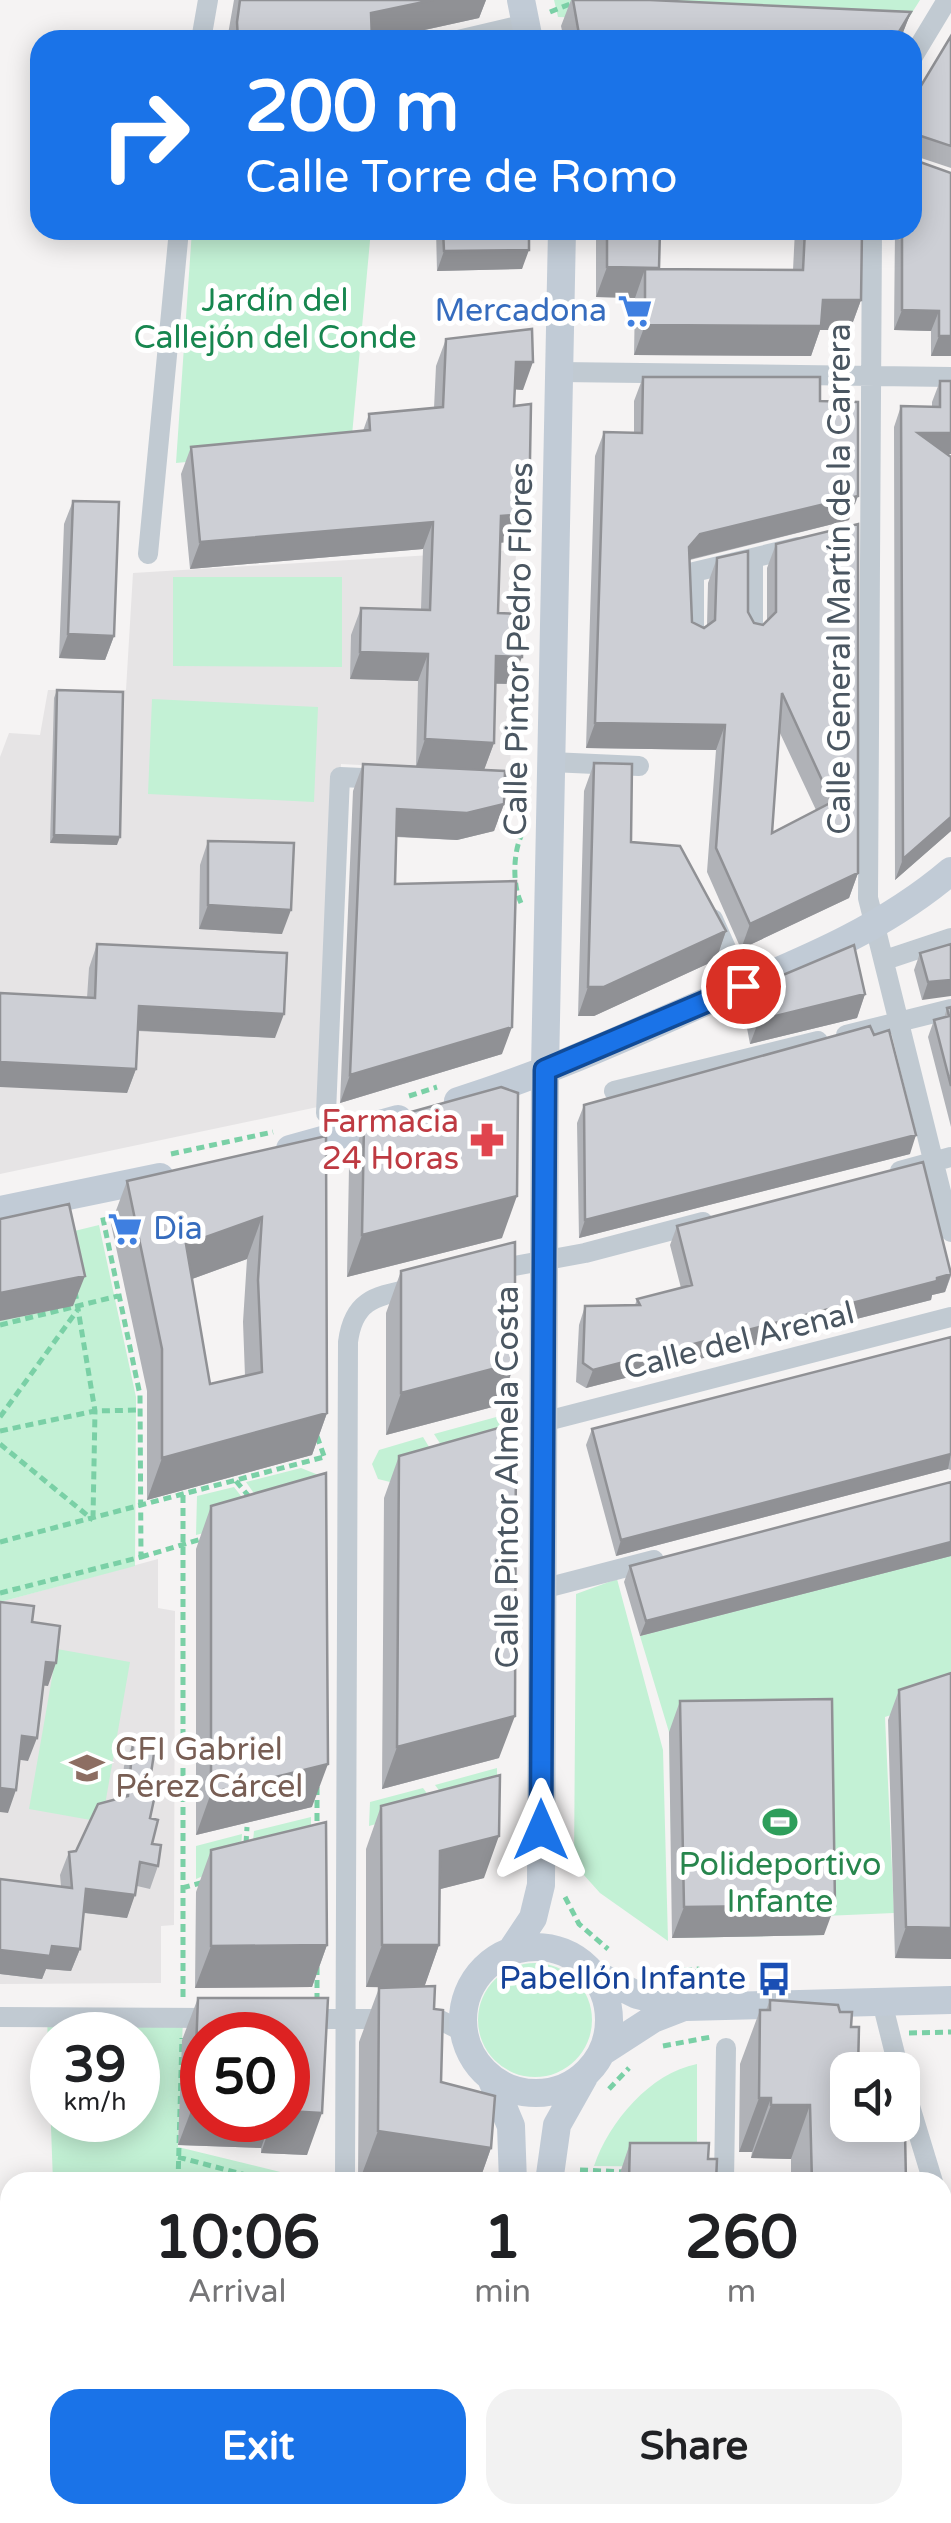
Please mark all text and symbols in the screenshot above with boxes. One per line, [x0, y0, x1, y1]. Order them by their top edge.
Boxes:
text: 200 m [245, 66, 459, 150]
icon: right [80, 70, 210, 200]
text: Calle Torre de Romo [245, 151, 678, 205]
park label: Jardín del Callejón del Conde [133, 282, 417, 357]
place label: Mercadona [434, 292, 607, 330]
supermarket icon: Mercadona [616, 292, 654, 330]
street label: Calle General Martín de la Carrera [821, 323, 859, 835]
street label: Calle Pintor Pedro Flores [497, 462, 541, 836]
pin [701, 944, 786, 1029]
icon: arrive [716, 959, 771, 1014]
place label: Farmacia 24 Horas [321, 1103, 459, 1178]
pharmacy icon: Farmacia 24 Horas [468, 1121, 506, 1159]
supermarket icon: Dia [106, 1210, 144, 1248]
place label: Dia [153, 1210, 203, 1248]
street label: Calle Pintor Almela Costa [489, 1286, 527, 1668]
street label: Calle del Arenal [620, 1294, 858, 1388]
place label: CFI Gabriel Pérez Cárcel [115, 1731, 303, 1806]
school or university icon: CFI Gabriel Pérez Cárcel [68, 1749, 106, 1787]
position arrow [489, 1778, 593, 1882]
sports icon: Polideportivo Infante [761, 1803, 799, 1841]
place label: Polideportivo Infante [678, 1846, 882, 1921]
place label: Pabellón Infante [499, 1960, 746, 1998]
bus stop icon: Pabellón Infante [755, 1960, 793, 1998]
speed limit sign: 50 [180, 2012, 310, 2142]
text: 39 [64, 2035, 126, 2095]
map controls [830, 2052, 920, 2142]
button: sound [830, 2052, 920, 2142]
text: km/h [64, 2087, 126, 2117]
text: 10:06 [154, 2202, 320, 2274]
text: 1 [484, 2202, 521, 2274]
text: 260 [685, 2202, 798, 2274]
text: Arrival [188, 2273, 287, 2311]
text: min [474, 2273, 531, 2311]
text: m [727, 2273, 756, 2311]
button: Exit [50, 2389, 466, 2504]
button: Share [486, 2389, 902, 2504]

